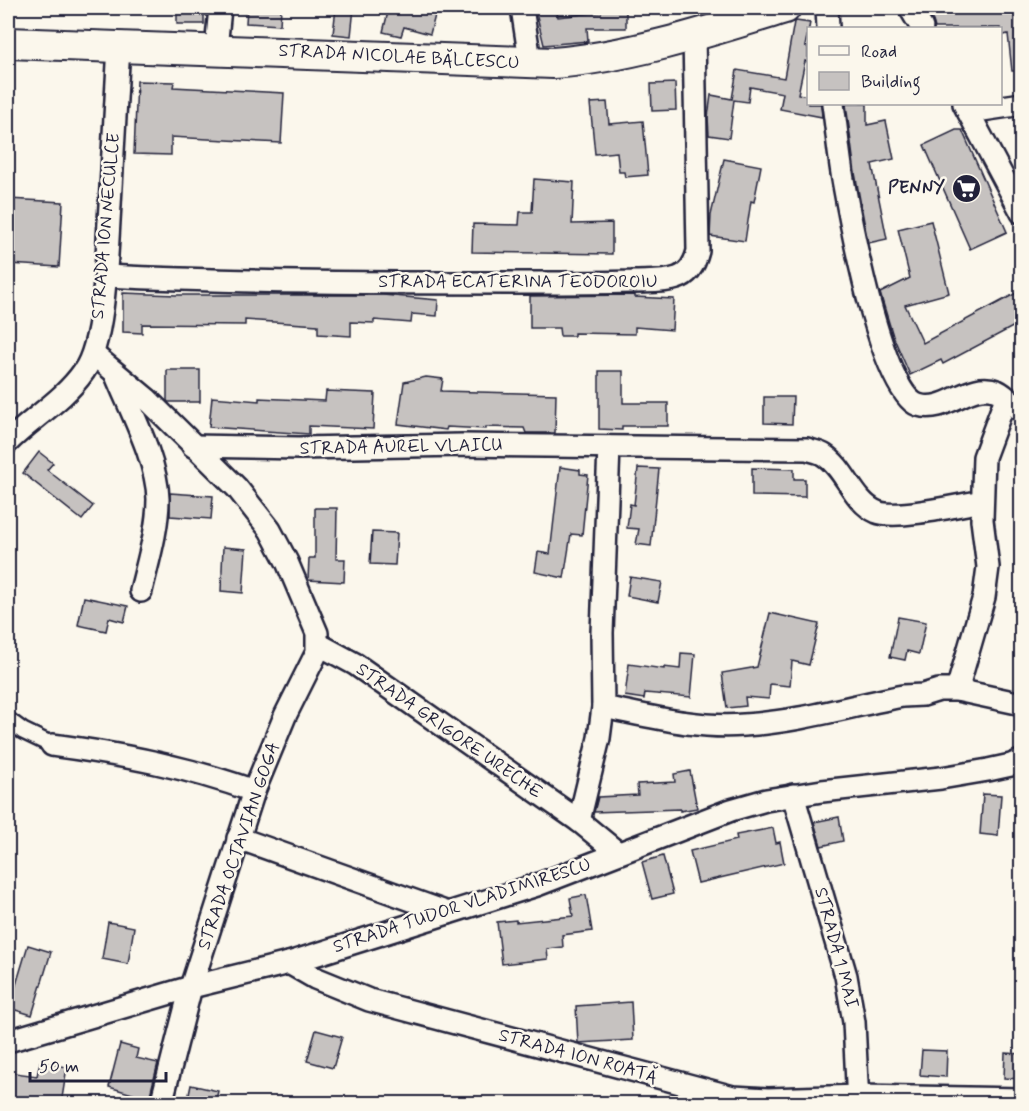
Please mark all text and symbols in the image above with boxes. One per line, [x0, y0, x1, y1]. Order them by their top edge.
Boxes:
legend [807, 27, 1002, 105]
street label: STRADA NICOLAE BĂLCESCU [278, 39, 520, 75]
text: Road [861, 40, 897, 64]
text: Building [861, 70, 921, 96]
street label: STRADA ION NECULCE [86, 132, 126, 320]
supermarket icon: PENNY [950, 172, 982, 204]
place label: PENNY [888, 176, 945, 200]
street label: STRADA ECATERINA TEODOROIU [378, 270, 658, 294]
street label: STRADA AUREL VLAICU [299, 433, 503, 461]
street label: STRADA GRIGORE URECHE [351, 657, 547, 805]
street label: STRADA OCTAVIAN GOGA [192, 739, 286, 953]
street label: STRADA TUDOR VLADIMIRESCU [330, 853, 594, 959]
street label: STRADA 1 MAI [808, 885, 864, 1011]
street label: STRADA ION ROATĂ [496, 1023, 660, 1089]
scale bar [30, 1045, 166, 1083]
text: 50 m [39, 1055, 79, 1079]

